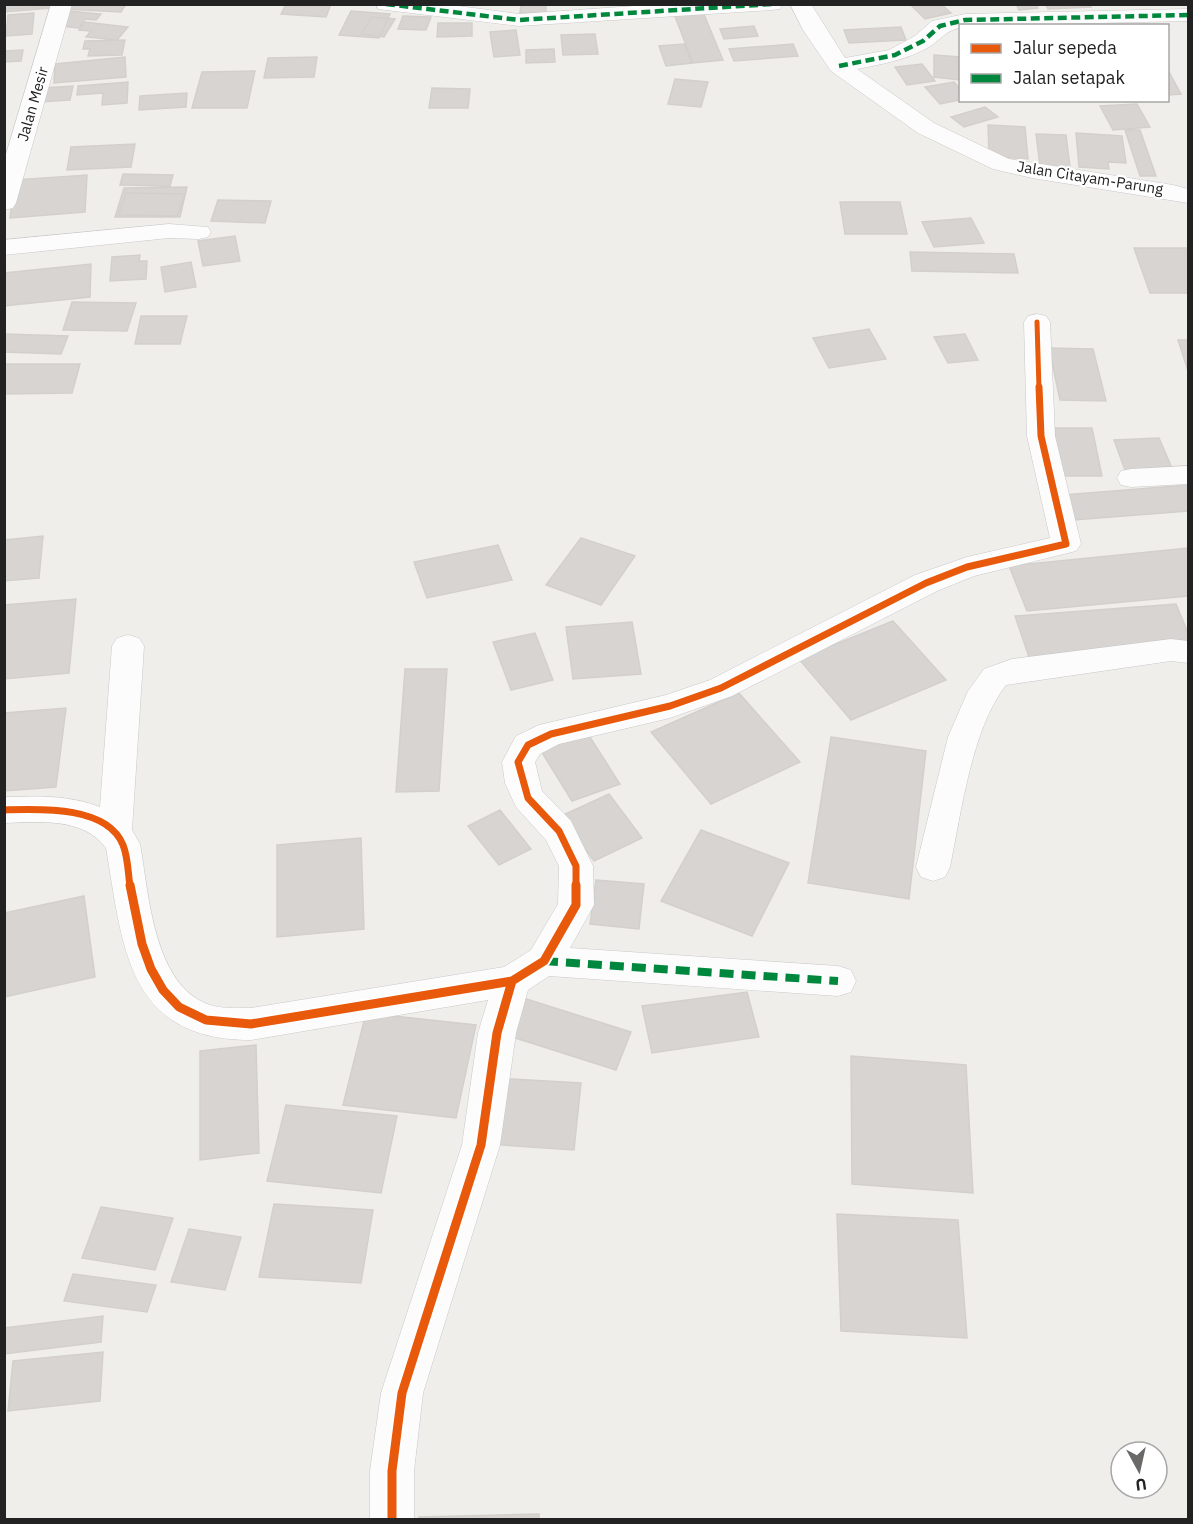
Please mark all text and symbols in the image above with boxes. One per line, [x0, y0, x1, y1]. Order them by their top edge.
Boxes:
legend [959, 24, 1169, 102]
text: Jalur sepeda [1013, 36, 1117, 59]
street label: Jalan Mesir [13, 64, 52, 143]
text: Jalan setapak [1013, 66, 1125, 89]
street label: Jalan Citayam-Parung [1016, 157, 1165, 198]
north arrow [1109, 1440, 1169, 1500]
text: U [1134, 1474, 1148, 1496]

